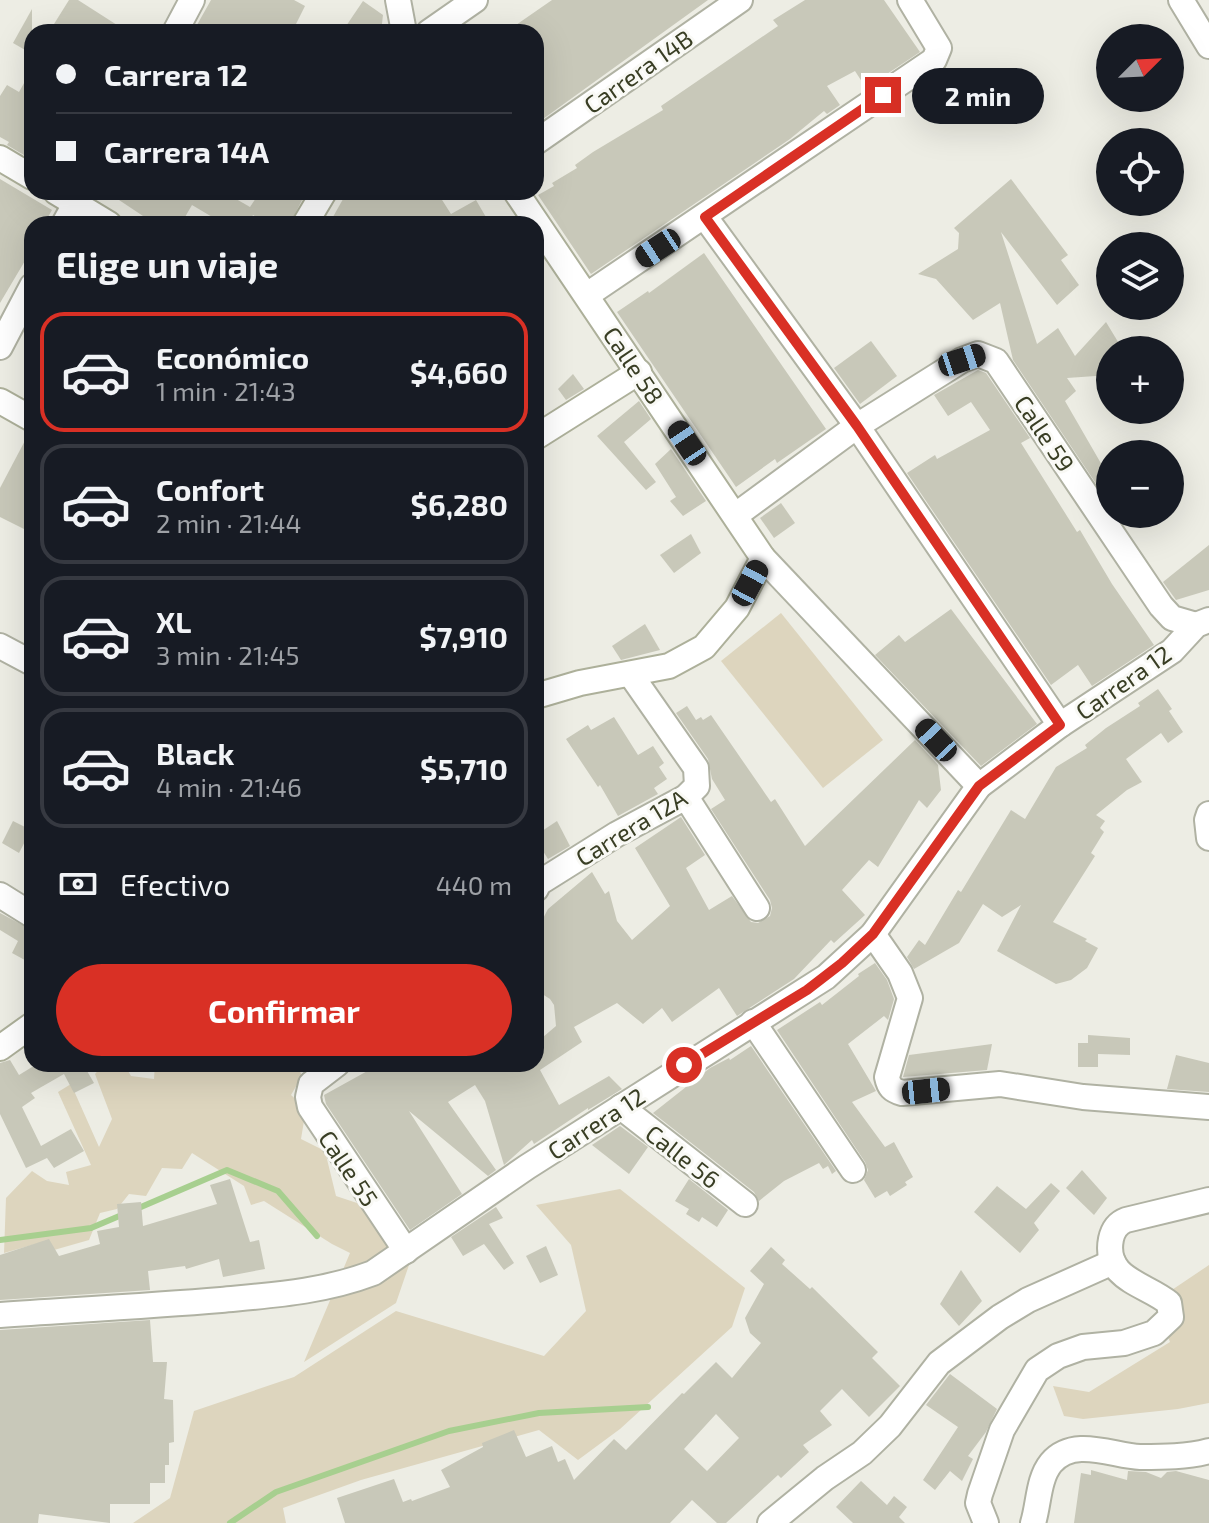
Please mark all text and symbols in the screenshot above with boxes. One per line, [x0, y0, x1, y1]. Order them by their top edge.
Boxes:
street label: Carrera 14B [578, 23, 698, 119]
north arrow [1096, 24, 1184, 112]
map controls [1096, 24, 1184, 528]
text: Carrera 12 [104, 56, 248, 92]
callout: 2 min [911, 67, 1043, 123]
route end [865, 77, 901, 113]
text: 2 min [945, 80, 1011, 111]
button: locate [1096, 128, 1184, 216]
text: Carrera 14A [104, 133, 269, 169]
car [631, 225, 685, 271]
button: layers [1096, 232, 1184, 320]
text: Elige un viaje [56, 242, 278, 285]
street label: Calle 58 [598, 321, 670, 409]
icon: car [60, 336, 132, 408]
button: + [1096, 336, 1184, 424]
text: Económico [156, 339, 309, 375]
car [935, 341, 989, 379]
text: $4,660 [410, 354, 508, 390]
text: 1 min · 21:43 [156, 375, 296, 406]
street label: Calle 59 [1009, 389, 1081, 477]
car [664, 416, 710, 470]
button: − [1096, 440, 1184, 528]
icon: car [60, 468, 132, 540]
text: Confort [156, 471, 264, 507]
text: $6,280 [411, 486, 508, 522]
text: 2 min · 21:44 [156, 507, 302, 538]
car [728, 556, 772, 610]
icon: car [60, 600, 132, 672]
text: XL [156, 603, 191, 639]
text: $7,910 [419, 618, 508, 654]
text: 3 min · 21:45 [156, 639, 299, 670]
street label: Carrera 12 [1070, 639, 1176, 725]
car [911, 714, 961, 766]
icon: car [60, 732, 132, 804]
text: Black [156, 735, 234, 771]
text: $5,710 [420, 750, 508, 786]
text: 4 min · 21:46 [156, 771, 302, 802]
street label: Carrera 12A [570, 782, 692, 872]
icon: cash [56, 862, 100, 906]
text: Efectivo [120, 866, 230, 902]
text: 440 m [436, 869, 512, 900]
button: Confirmar [56, 964, 512, 1056]
route start [666, 1047, 702, 1083]
car [901, 1077, 951, 1105]
street label: Carrera 12 [542, 1081, 650, 1165]
street label: Calle 56 [640, 1118, 726, 1194]
street label: Calle 55 [313, 1125, 385, 1211]

